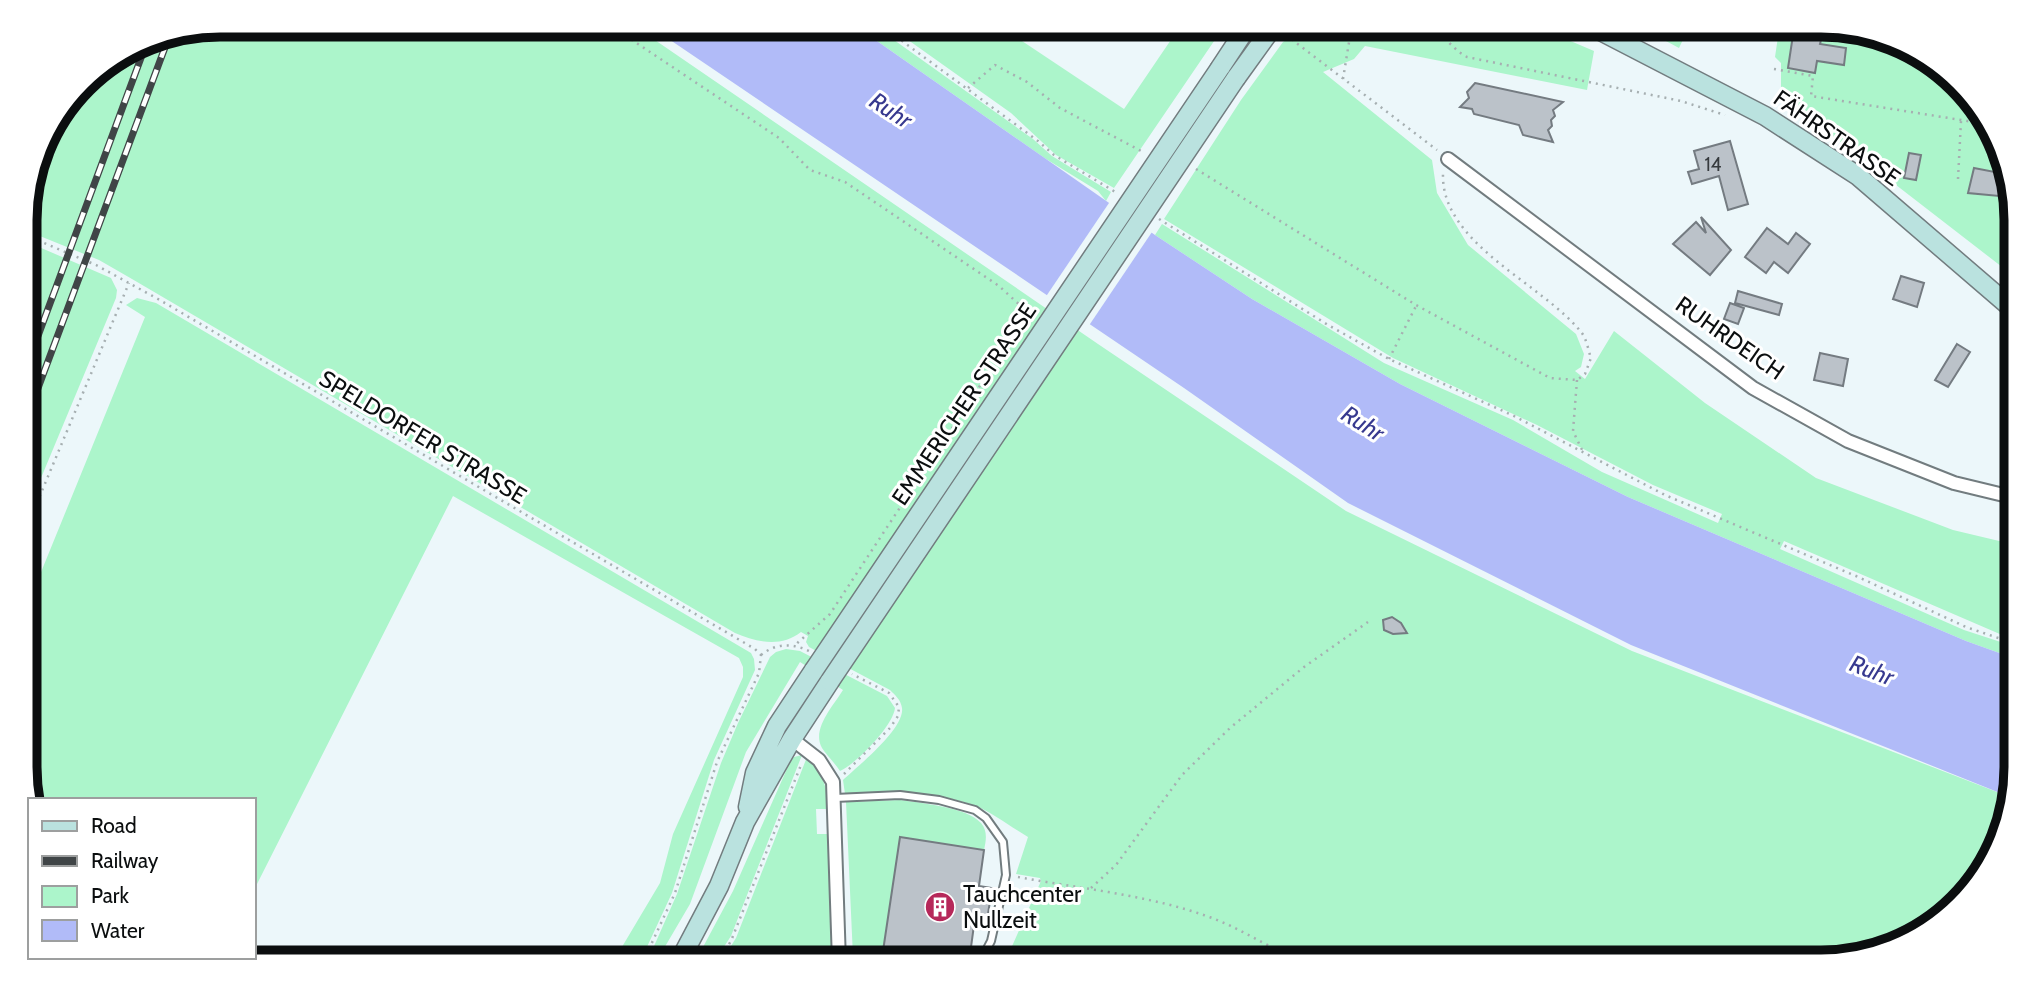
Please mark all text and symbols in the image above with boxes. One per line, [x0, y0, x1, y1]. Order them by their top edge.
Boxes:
street label: FÄHRSTRASSE [1768, 84, 1906, 192]
water label: Ruhr [864, 86, 919, 135]
house number: 14 [1704, 153, 1722, 176]
street label: RUHRDEICH [1670, 290, 1790, 386]
street label: EMMERICHER STRASSE [886, 298, 1042, 510]
street label: SPELDORFER STRASSE [315, 364, 531, 510]
water label: Ruhr [1336, 399, 1391, 448]
water label: Ruhr [1846, 648, 1900, 692]
legend [28, 798, 256, 959]
text: Road [91, 813, 137, 838]
text: Railway [91, 848, 159, 873]
place label: Tauchcenter Nullzeit [963, 880, 1082, 934]
text: Park [91, 883, 129, 908]
building icon: Tauchcenter Nullzeit [923, 890, 957, 924]
text: Water [91, 918, 145, 943]

